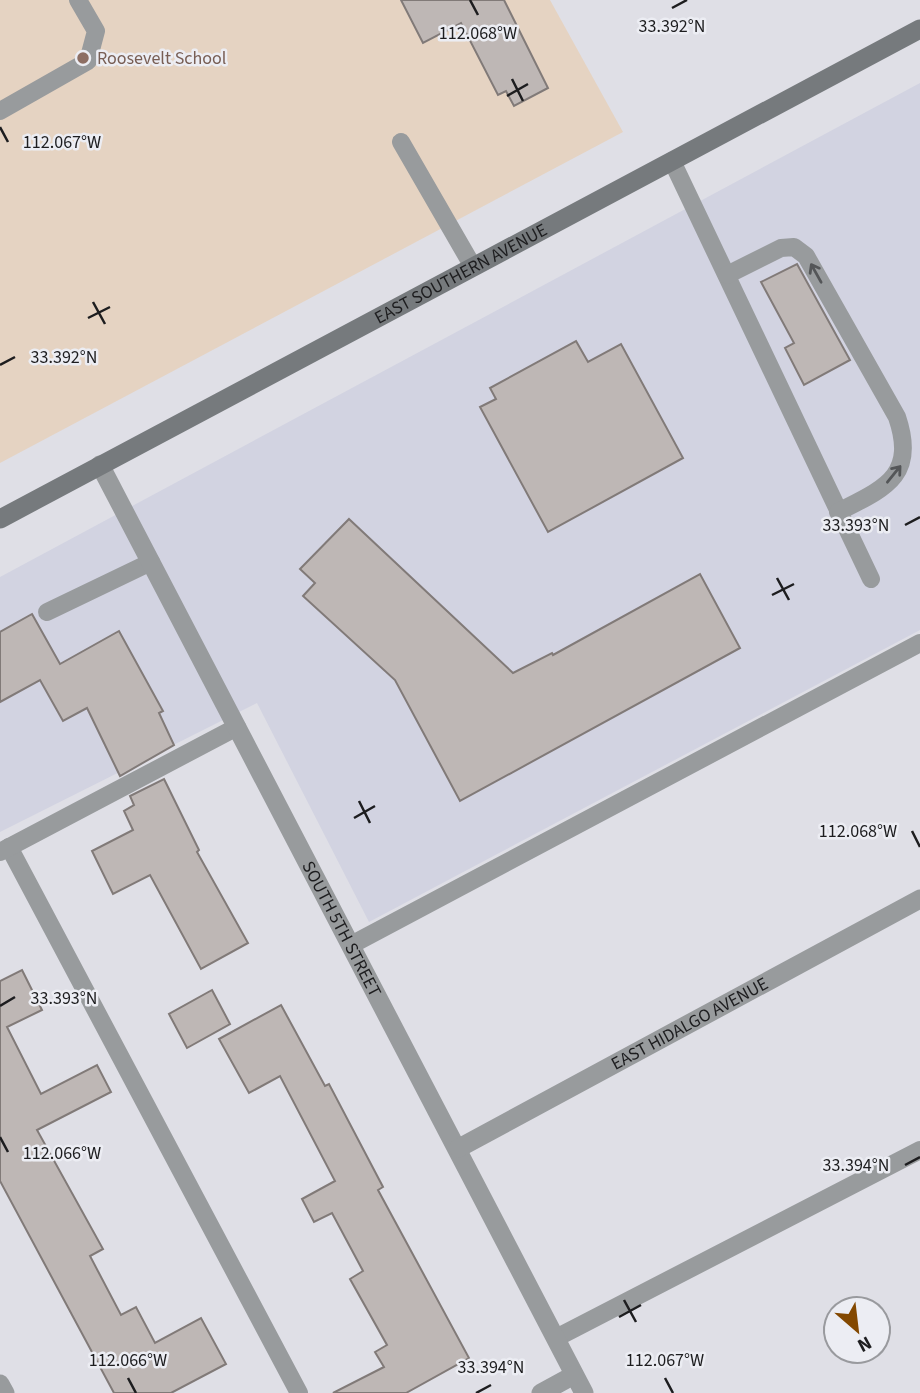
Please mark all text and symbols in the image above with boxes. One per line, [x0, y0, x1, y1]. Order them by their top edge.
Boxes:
text: 33.392°N [639, 14, 705, 39]
text: 112.068°W [439, 21, 517, 46]
place label: Roosevelt School [97, 46, 226, 71]
marker: Roosevelt School [75, 50, 91, 66]
text: 112.067°W [23, 130, 101, 155]
street label: EAST SOUTHERN AVENUE [370, 218, 552, 330]
one-way arrow [809, 263, 823, 283]
text: 33.392°N [31, 345, 97, 370]
one-way arrow [885, 465, 901, 483]
text: 33.393°N [823, 513, 889, 538]
text: 112.068°W [819, 819, 897, 844]
street label: SOUTH 5TH STREET [296, 857, 387, 1002]
street label: EAST HIDALGO AVENUE [607, 971, 773, 1077]
text: 33.393°N [31, 986, 97, 1011]
text: 112.066°W [23, 1141, 101, 1166]
text: 33.394°N [823, 1153, 889, 1178]
north arrow [822, 1295, 892, 1365]
text: N [852, 1329, 876, 1359]
text: 112.066°W [89, 1348, 167, 1373]
text: 112.067°W [626, 1348, 704, 1373]
text: 33.394°N [458, 1355, 524, 1380]

